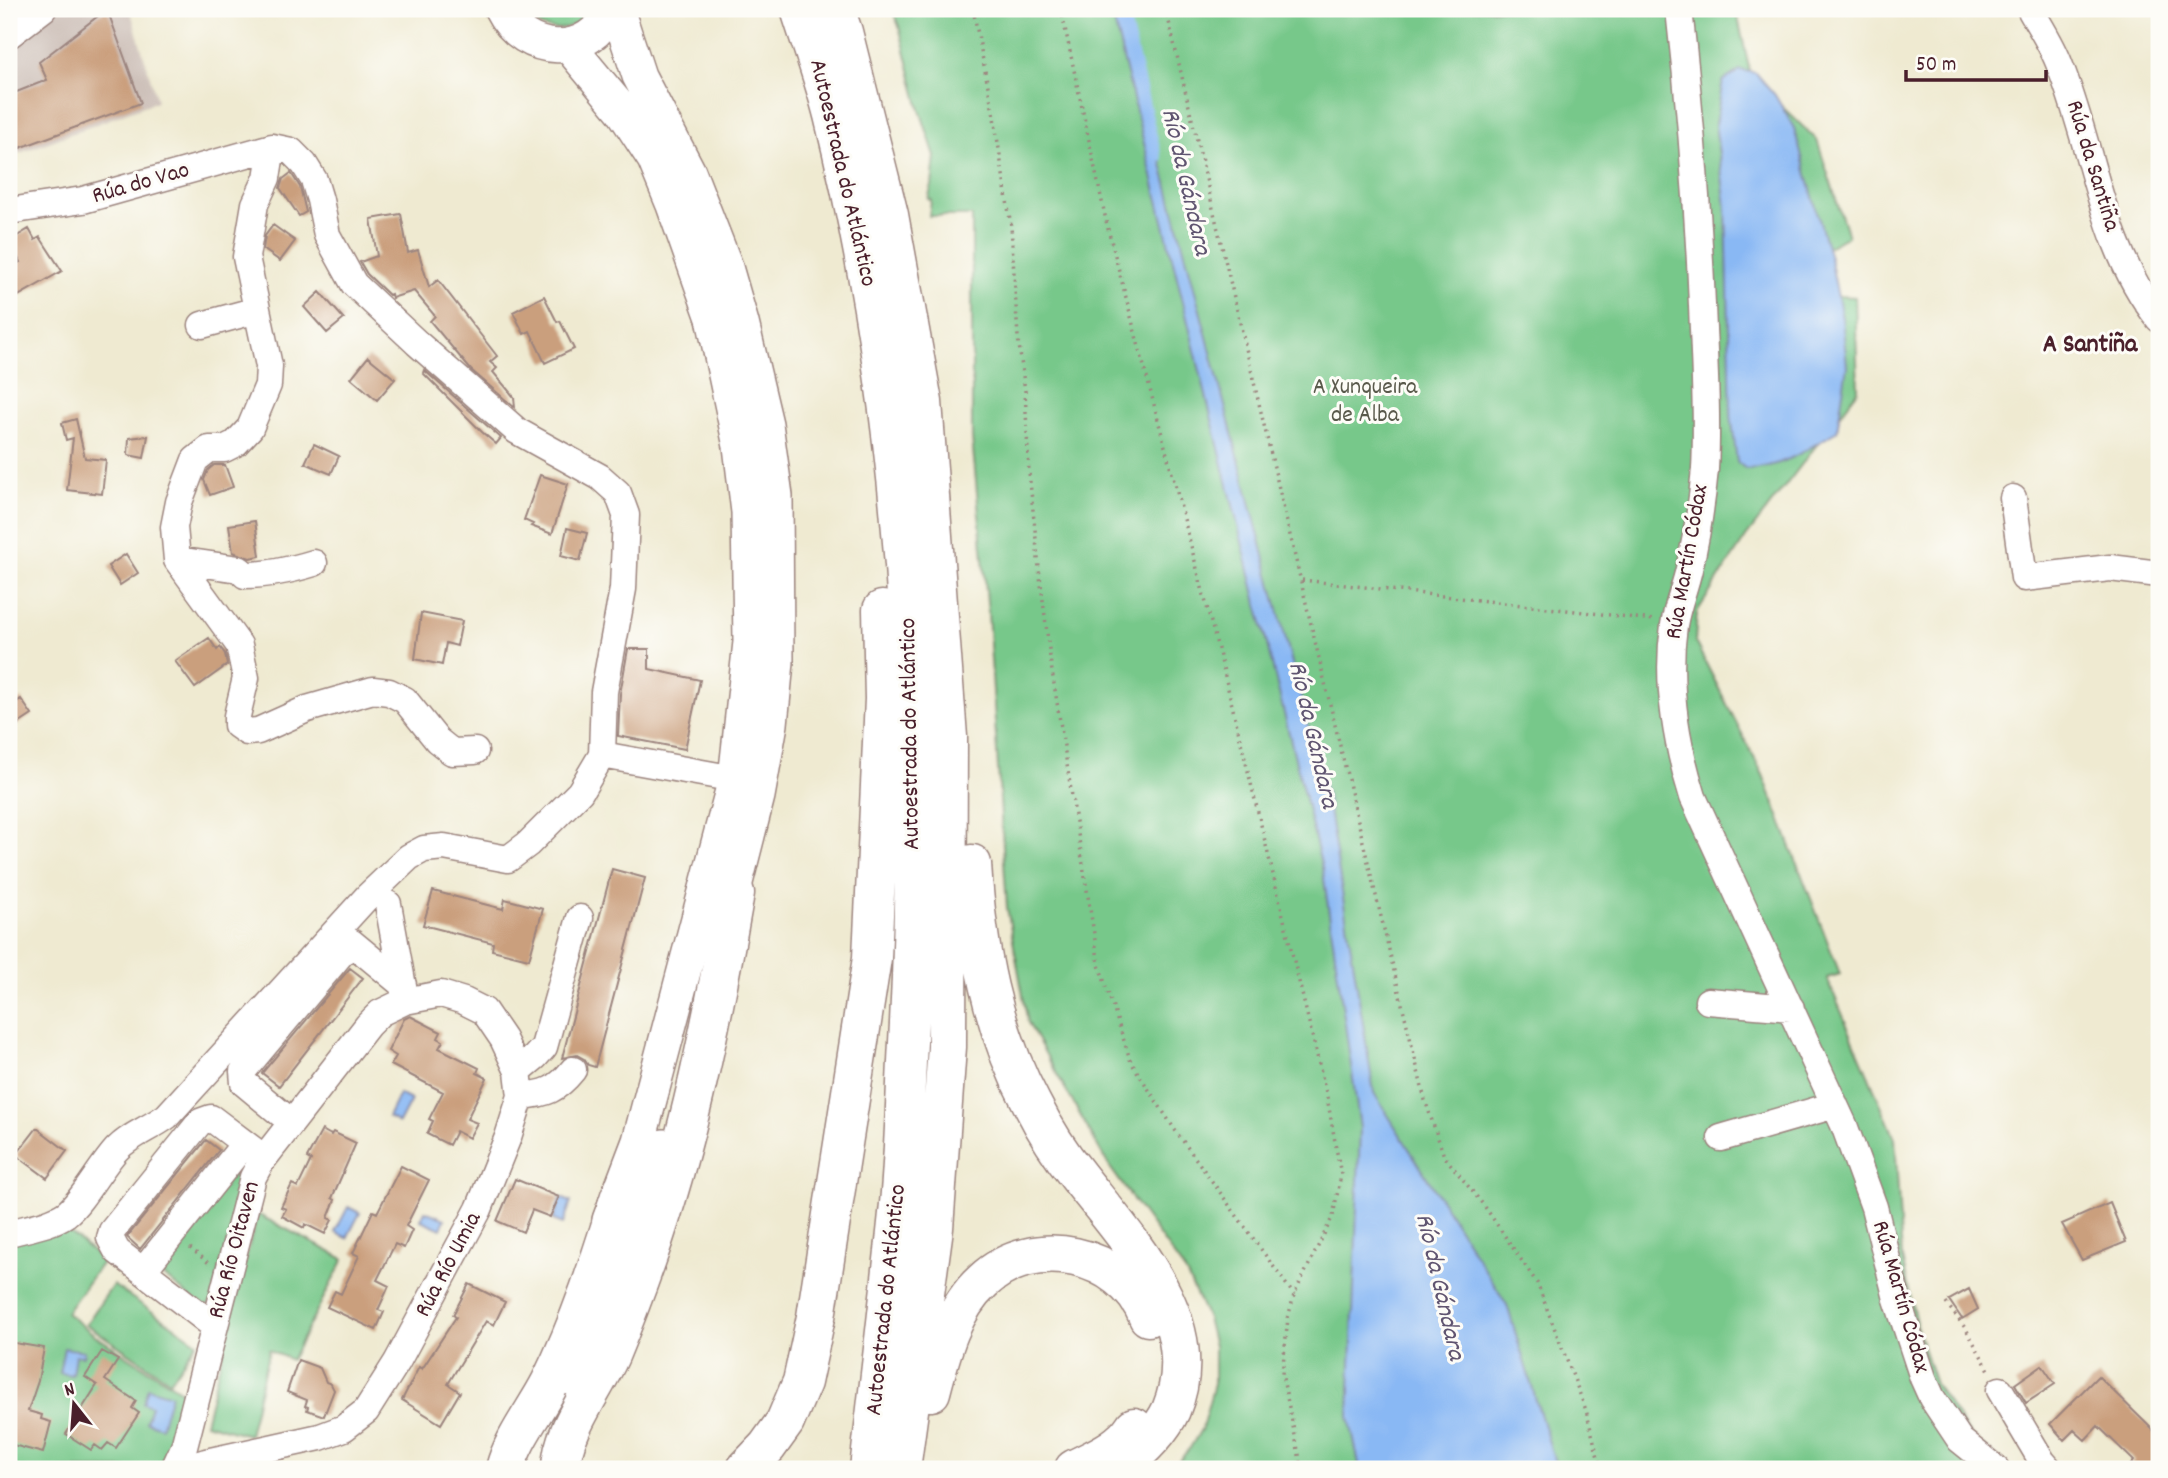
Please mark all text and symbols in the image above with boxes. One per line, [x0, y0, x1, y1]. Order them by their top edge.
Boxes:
scale bar [1906, 38, 2046, 82]
text: 50 m [1916, 51, 1956, 81]
street label: Autoestrada do Atlántico [799, 56, 885, 290]
street label: Rúa da Santiña [2056, 96, 2128, 236]
water label: Río da Gándara [1150, 105, 1220, 261]
street label: Rúa do Vao [88, 154, 194, 214]
district label: A Santiña [2043, 327, 2138, 364]
park label: A Xunqueira de Alba [1313, 371, 1418, 433]
street label: Rúa Martín Códax [1658, 482, 1718, 642]
street label: Autoestrada do Atlántico [892, 618, 930, 850]
water label: Río da Gándara [1277, 658, 1347, 814]
street label: Rúa Río Oitaven [200, 1178, 270, 1322]
street label: Autoestrada do Atlántico [858, 1183, 916, 1417]
street label: Rúa Río Umia [407, 1206, 491, 1324]
water label: Río da Gándara [1404, 1210, 1474, 1366]
street label: Rúa Martín Códax [1862, 1217, 1938, 1377]
north arrow [38, 1370, 108, 1440]
text: N [62, 1377, 78, 1405]

